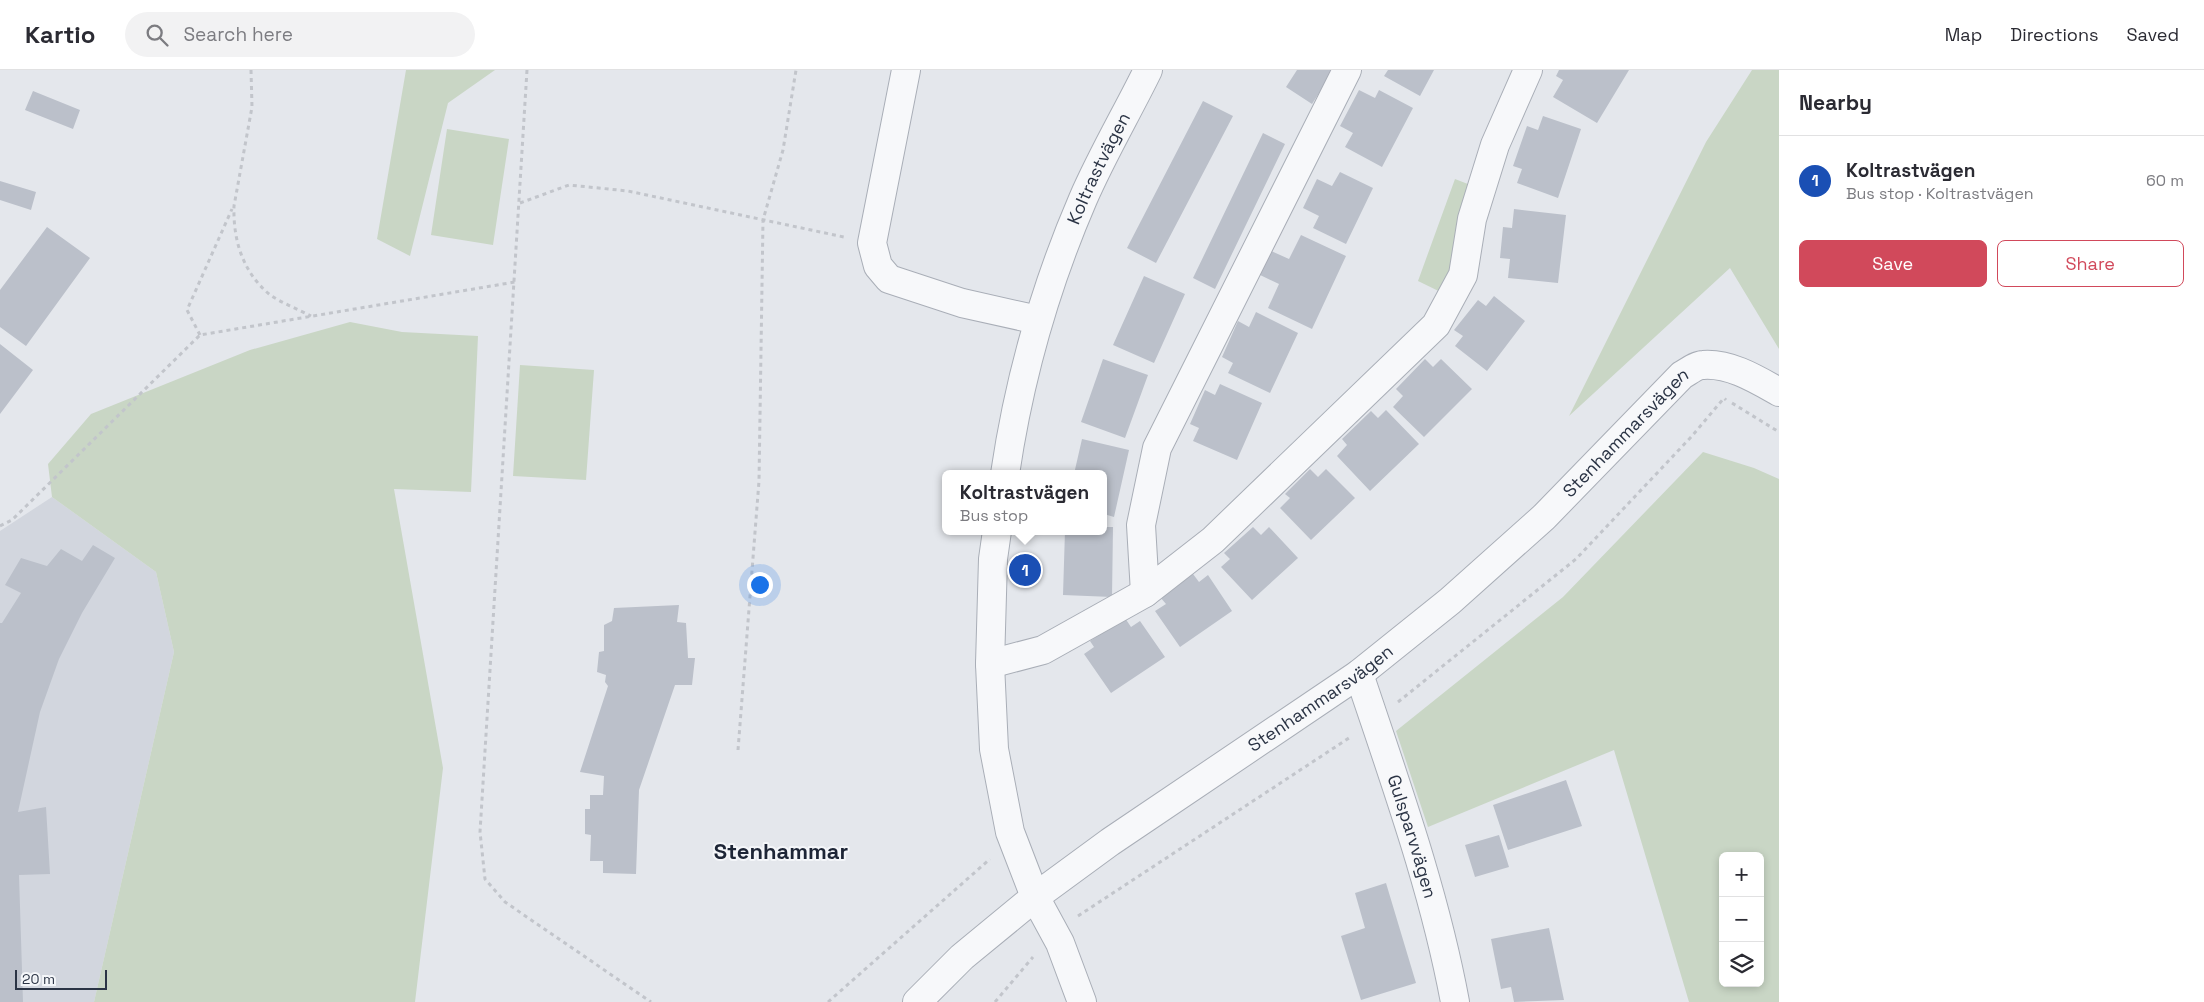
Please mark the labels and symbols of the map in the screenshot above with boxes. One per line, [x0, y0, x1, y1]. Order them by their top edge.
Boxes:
street label: Koltrastvägen [1062, 108, 1135, 228]
street label: Stenhammarsvägen [1558, 362, 1692, 502]
pin: 1 [1009, 551, 1041, 589]
your location [747, 572, 773, 598]
street label: Stenhammarsvägen [1243, 639, 1397, 757]
street label: Gulsparvvägen [1383, 772, 1442, 901]
district label: Stenhammar [714, 837, 849, 865]
scale bar [15, 967, 108, 990]

